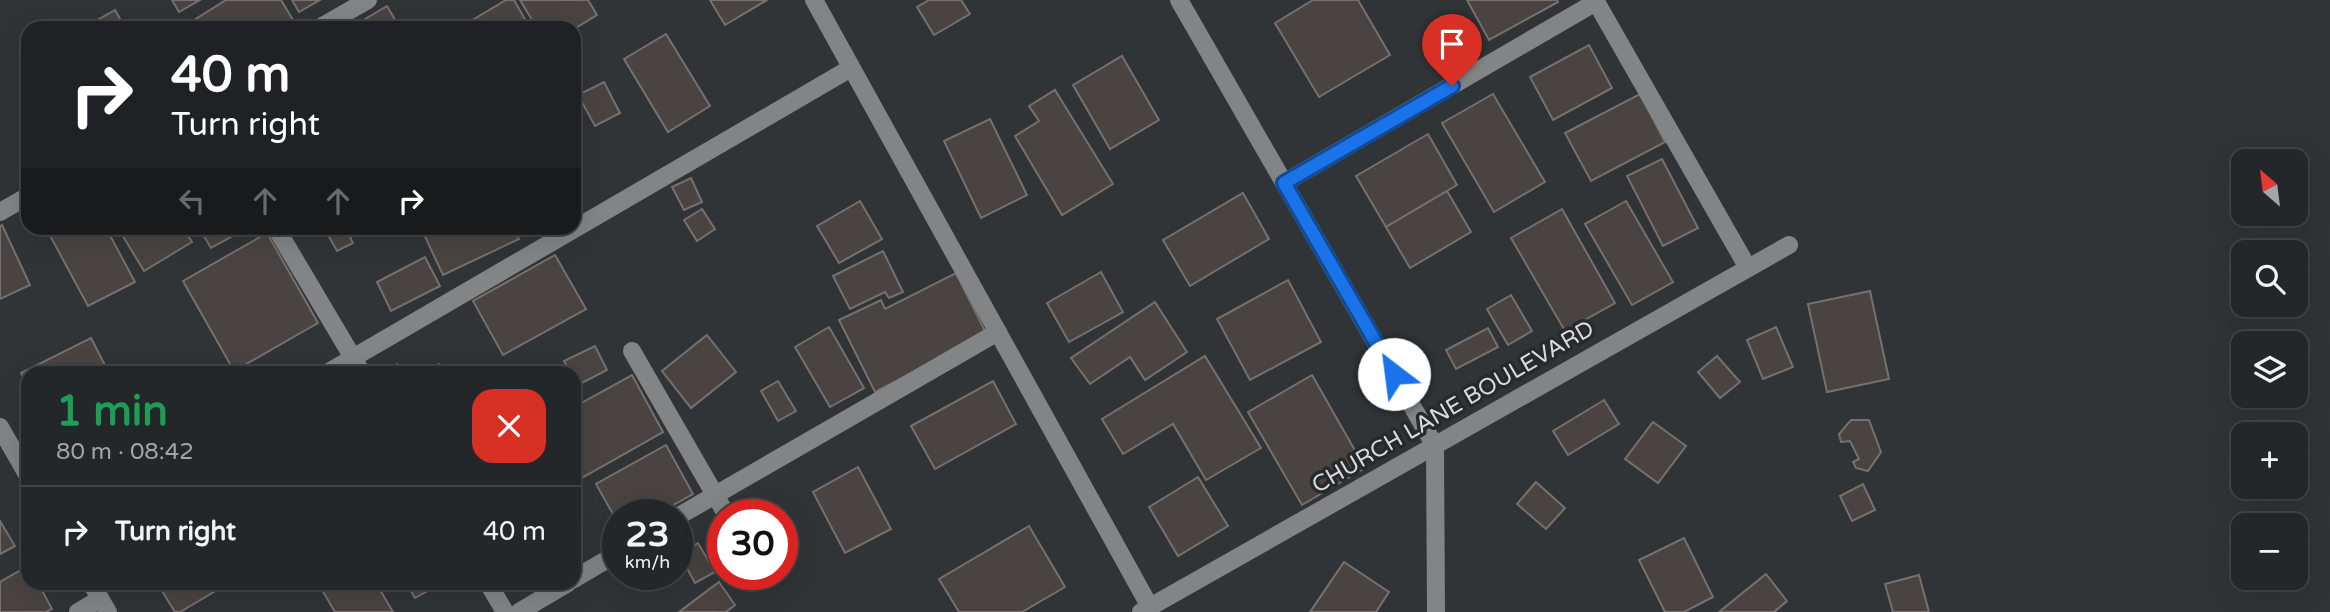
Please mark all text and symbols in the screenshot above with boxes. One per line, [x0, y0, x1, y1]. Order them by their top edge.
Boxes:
pin [1422, 14, 1482, 86]
icon: arrive [1433, 25, 1471, 63]
text: 40 m [171, 46, 290, 105]
icon: right [56, 49, 147, 140]
text: Turn right [171, 106, 320, 144]
north arrow [2231, 149, 2308, 226]
map controls [2231, 149, 2308, 590]
icon: left [173, 182, 211, 220]
icon: ahead [246, 182, 284, 220]
icon: ahead [319, 182, 357, 220]
icon: right [392, 182, 430, 220]
button: search [2231, 240, 2308, 317]
street label: CHURCH LANE BOULEVARD [1307, 315, 1599, 499]
button: layers [2231, 331, 2308, 408]
position arrow [1357, 337, 1431, 411]
text: 1 min [56, 386, 168, 437]
button: close [472, 389, 546, 463]
button: + [2231, 422, 2308, 499]
text: 80 m · 08:42 [56, 438, 194, 466]
speed limit sign: 30 [707, 499, 798, 590]
icon: right [56, 513, 94, 551]
button: − [2231, 513, 2308, 590]
text: 23 [626, 514, 669, 556]
text: Turn right [115, 516, 236, 547]
text: 40 m [483, 516, 546, 547]
text: km/h [625, 551, 670, 573]

